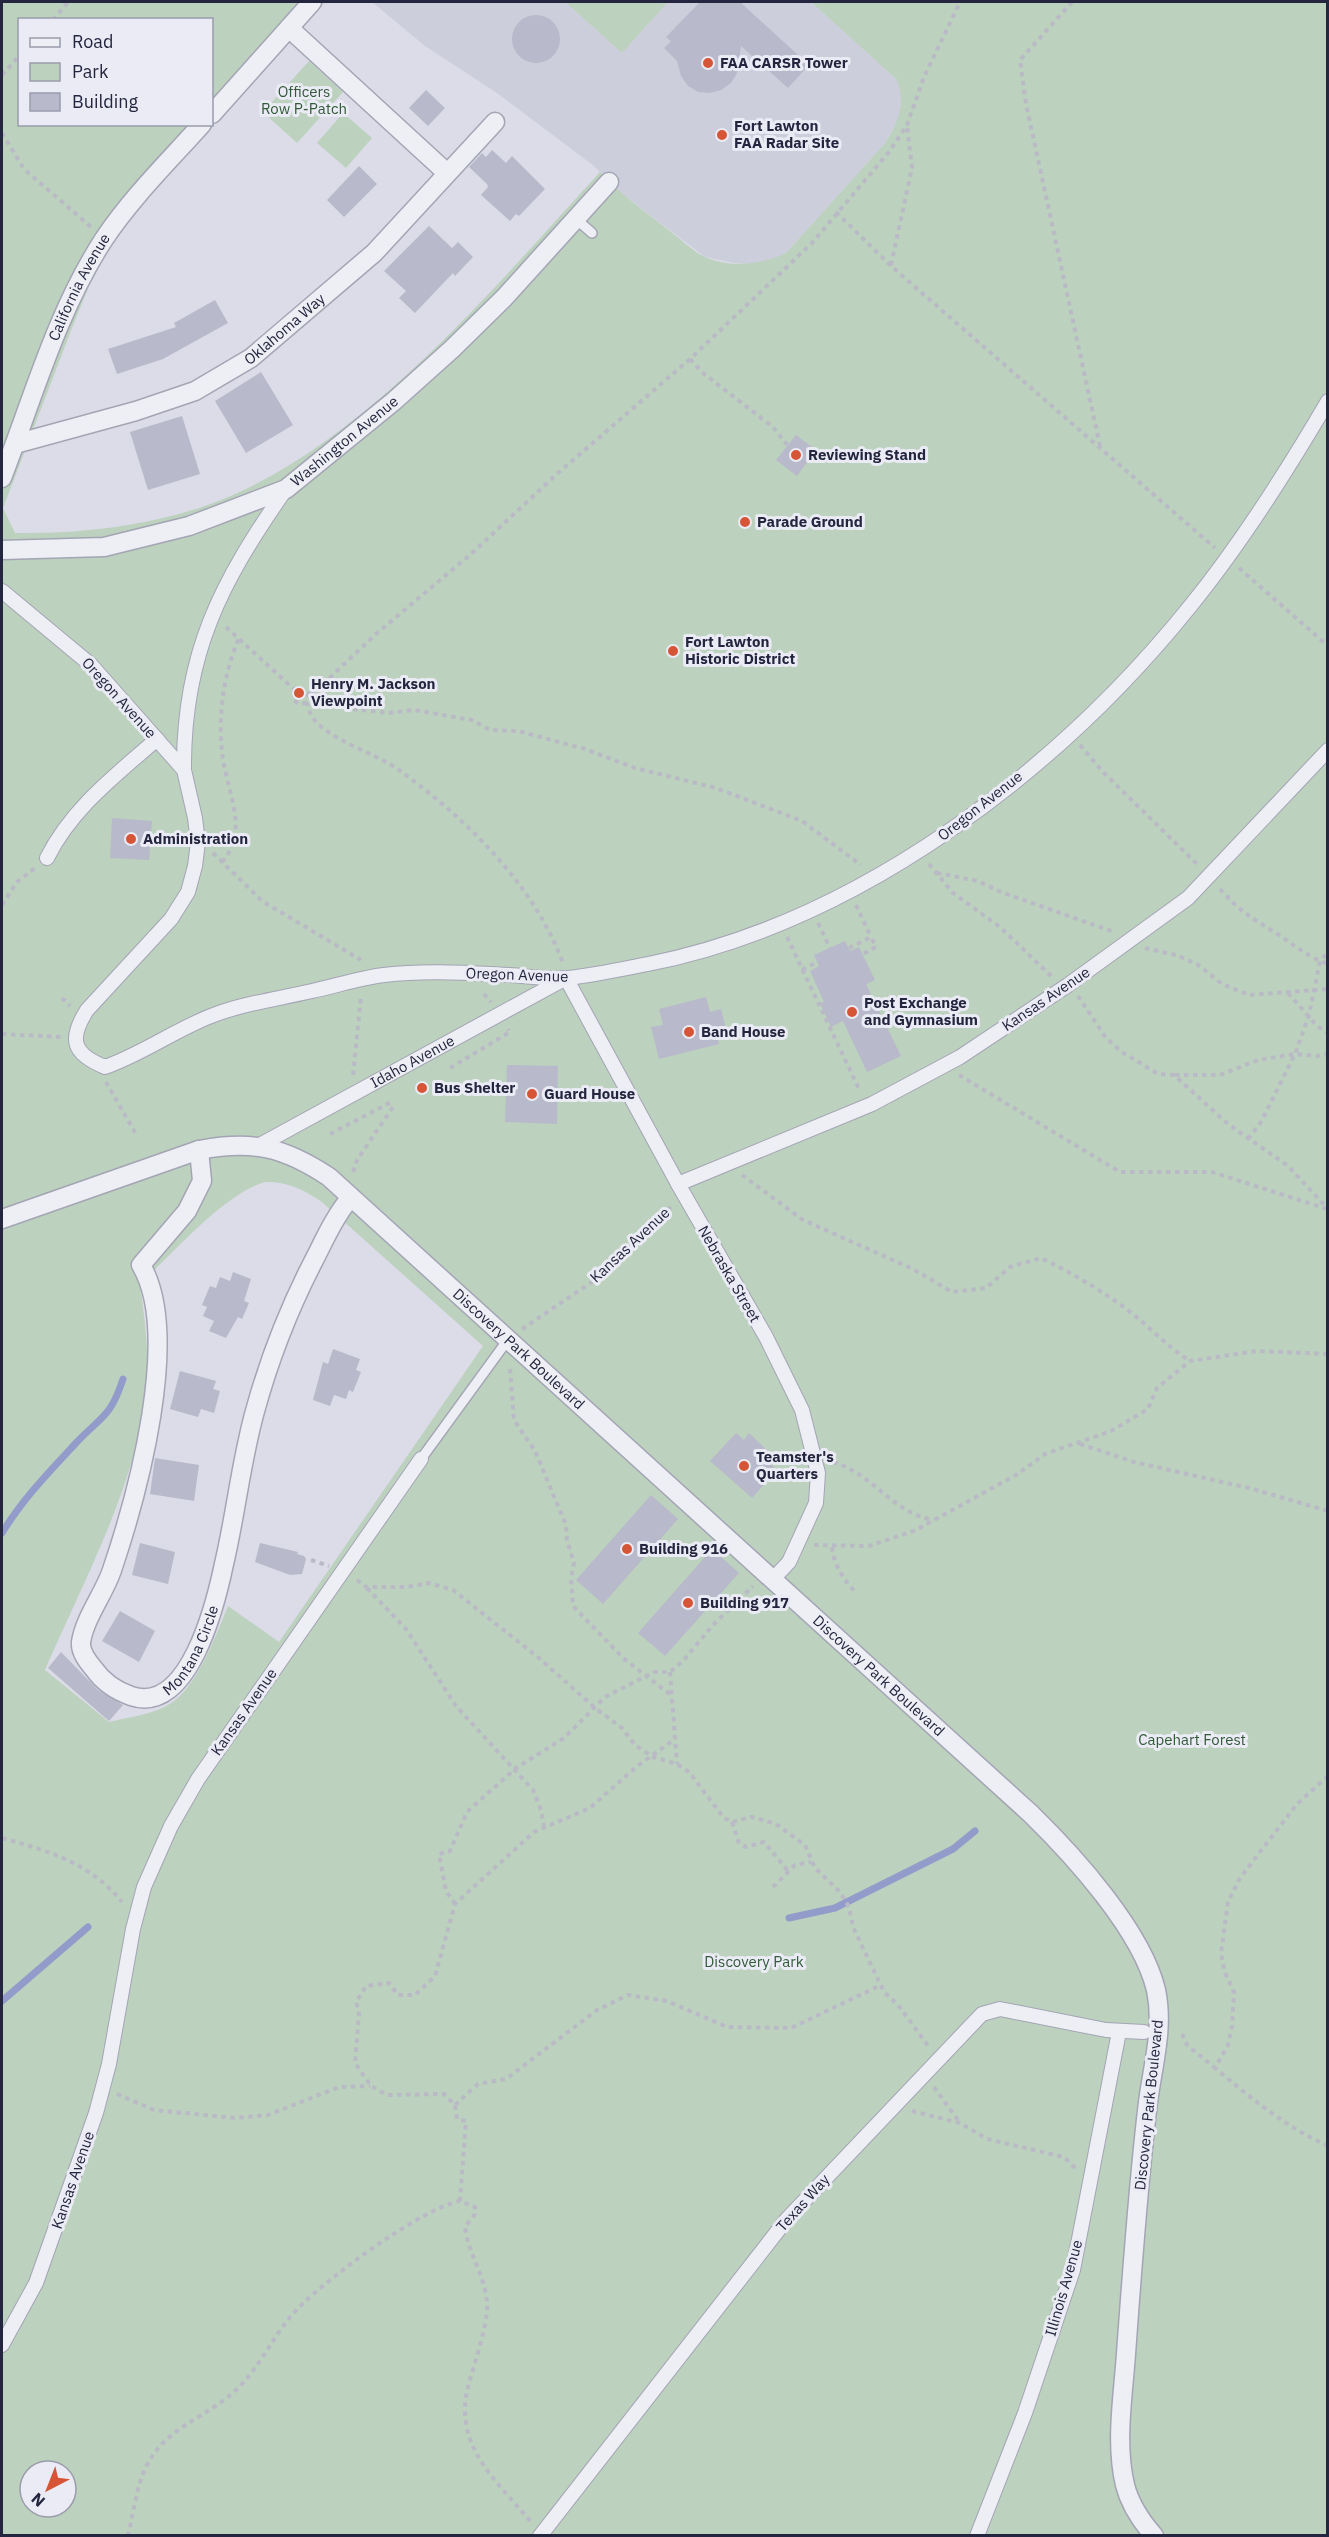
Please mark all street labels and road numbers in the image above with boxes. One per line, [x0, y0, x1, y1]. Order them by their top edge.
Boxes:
street label: California Avenue [44, 230, 114, 344]
street label: Oklahoma Way [241, 289, 329, 369]
street label: Washington Avenue [287, 391, 402, 490]
street label: Oregon Avenue [78, 653, 161, 742]
street label: Oregon Avenue [933, 767, 1026, 845]
street label: Kansas Avenue [998, 962, 1093, 1035]
street label: Oregon Avenue [465, 963, 569, 986]
street label: Idaho Avenue [367, 1031, 458, 1092]
street label: Kansas Avenue [586, 1203, 673, 1286]
street label: Nebraska Street [694, 1222, 765, 1326]
street label: Discovery Park Boulevard [449, 1284, 589, 1413]
street label: Montana Circle [159, 1603, 222, 1699]
street label: Discovery Park Boulevard [809, 1611, 949, 1740]
street label: Kansas Avenue [207, 1664, 281, 1759]
street label: Discovery Park Boulevard [1130, 2019, 1167, 2191]
street label: Kansas Avenue [47, 2128, 98, 2231]
street label: Texas Way [772, 2170, 834, 2235]
street label: Illinois Avenue [1041, 2237, 1086, 2338]

